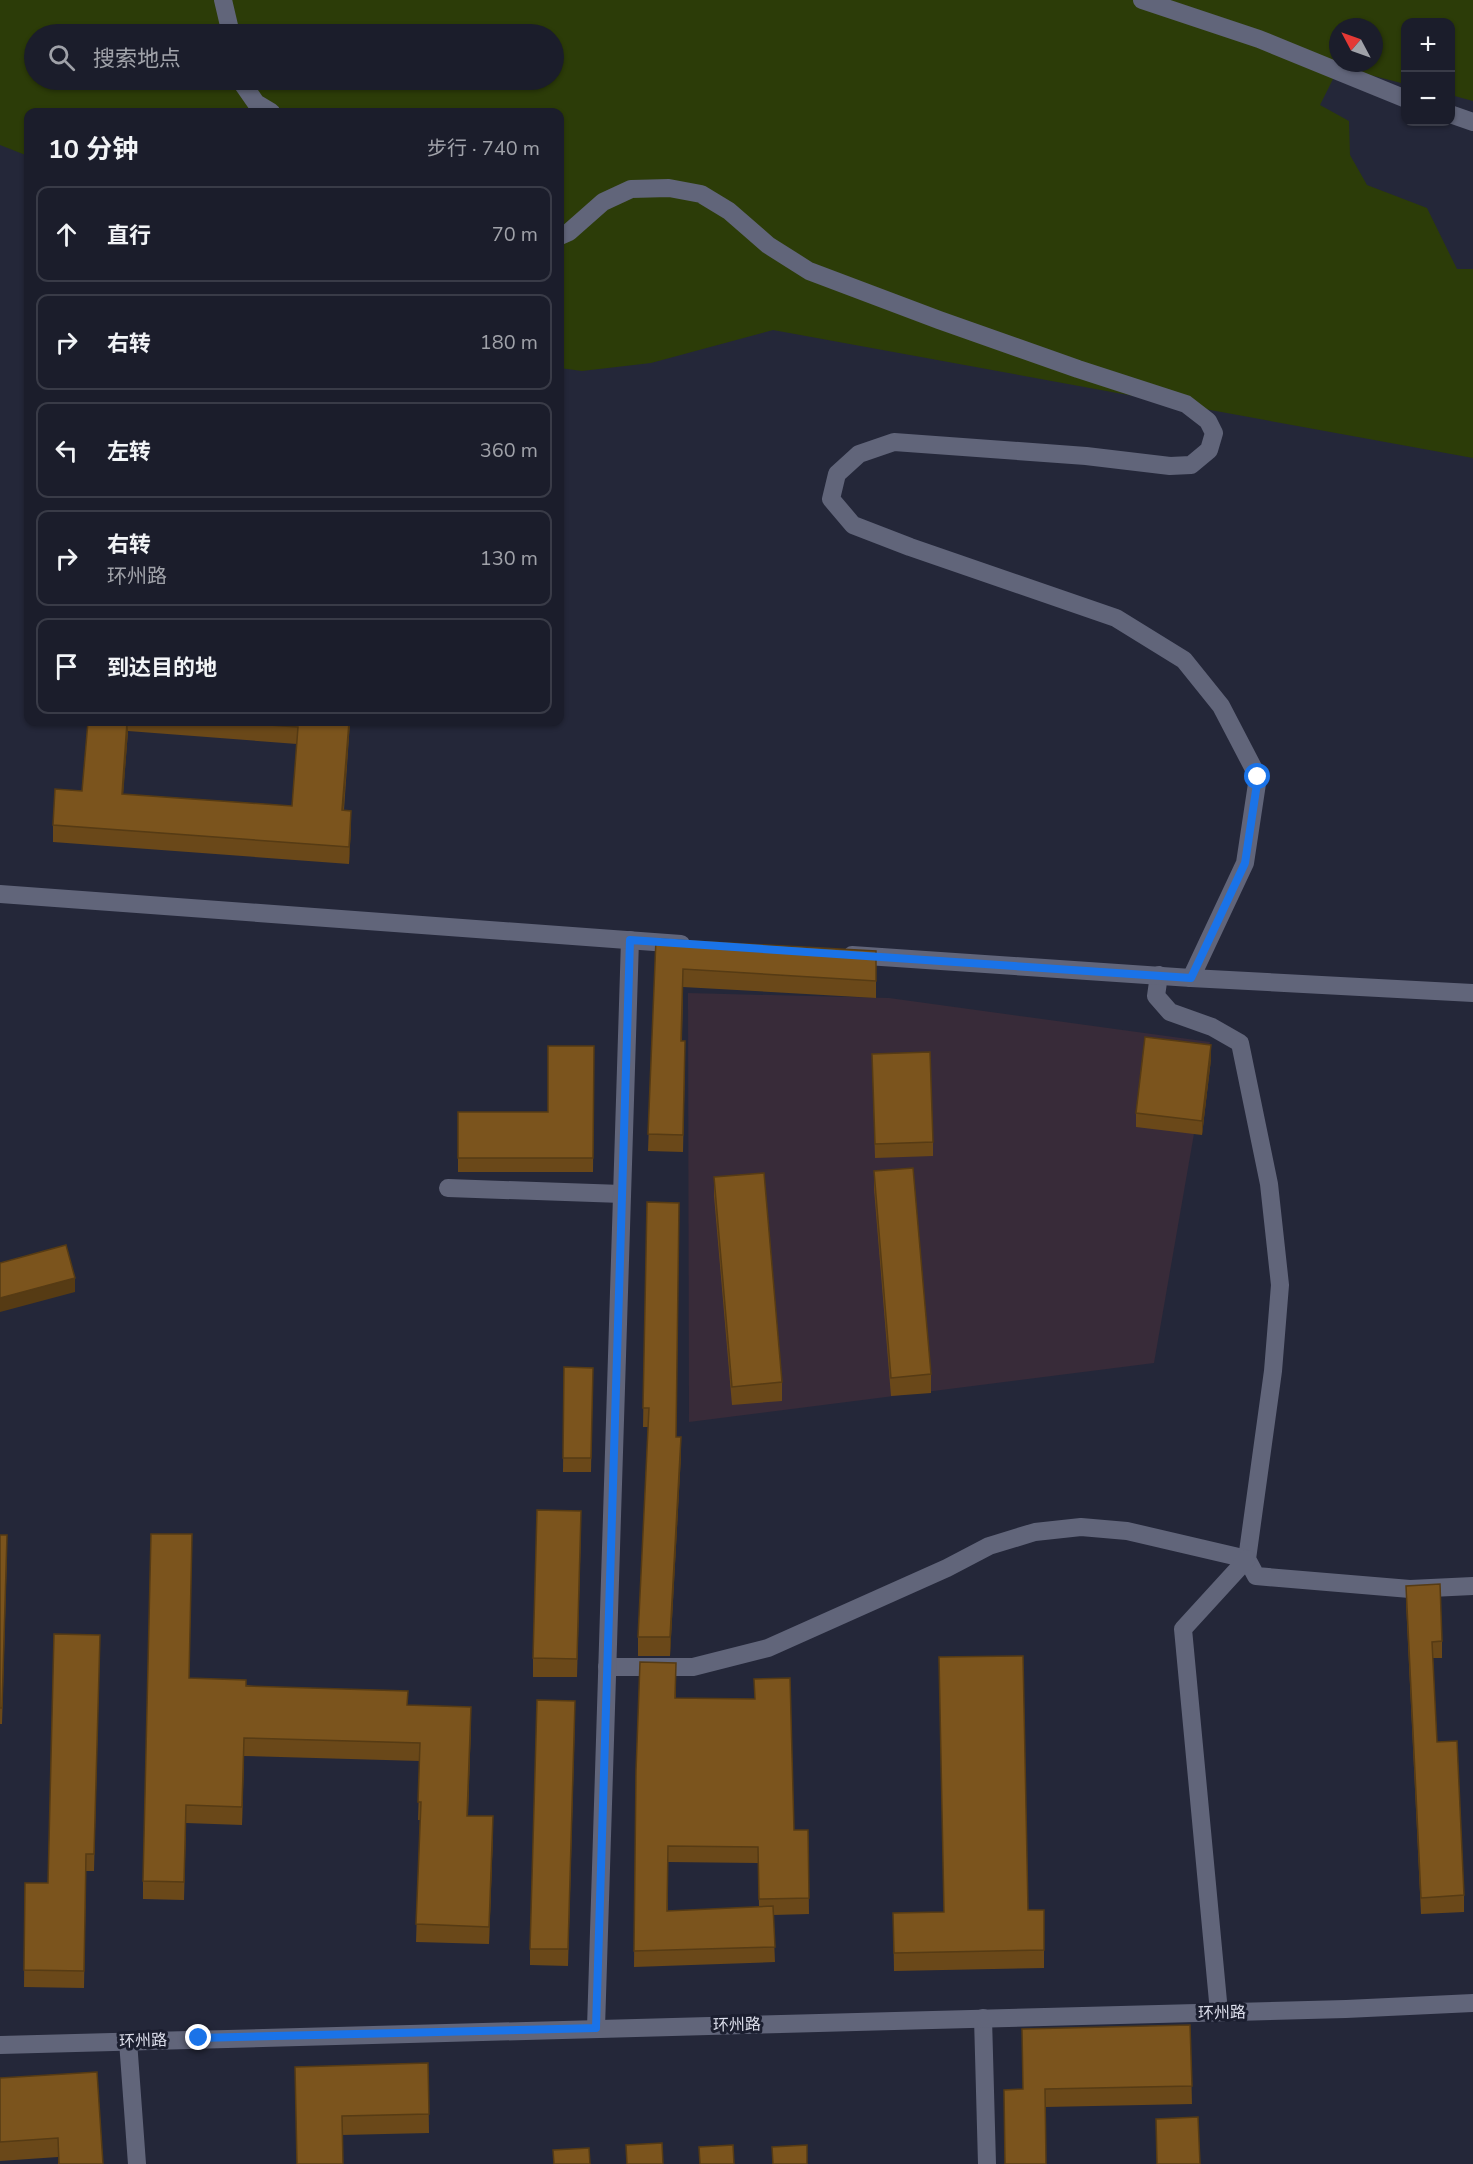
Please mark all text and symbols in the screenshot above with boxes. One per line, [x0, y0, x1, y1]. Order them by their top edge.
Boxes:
north arrow [1329, 18, 1383, 72]
map controls [1401, 18, 1455, 126]
button: + [1401, 18, 1455, 72]
search box [24, 24, 564, 90]
icon: search [45, 41, 78, 74]
text: 搜索地点 [93, 44, 181, 74]
button: − [1401, 72, 1455, 126]
text: 10 分钟 [48, 132, 138, 167]
text: 步行 · 740 m [427, 135, 540, 162]
icon: ahead [50, 218, 83, 251]
text: 直行 [107, 221, 151, 251]
text: 70 m [492, 221, 538, 248]
icon: right [50, 326, 83, 359]
text: 右转 [107, 329, 151, 359]
text: 180 m [480, 329, 538, 356]
icon: left [50, 434, 83, 467]
text: 左转 [107, 437, 151, 467]
text: 360 m [480, 437, 538, 464]
text: 右转 [107, 530, 151, 560]
icon: right [50, 542, 83, 575]
text: 130 m [480, 545, 538, 572]
text: 环州路 [107, 563, 167, 590]
icon: arrive [50, 650, 83, 683]
text: 到达目的地 [107, 653, 217, 683]
route start [1244, 763, 1270, 789]
street label: 环州路 [1198, 2002, 1246, 2024]
street label: 环州路 [713, 2014, 761, 2036]
route end [185, 2024, 211, 2050]
street label: 环州路 [119, 2029, 167, 2053]

